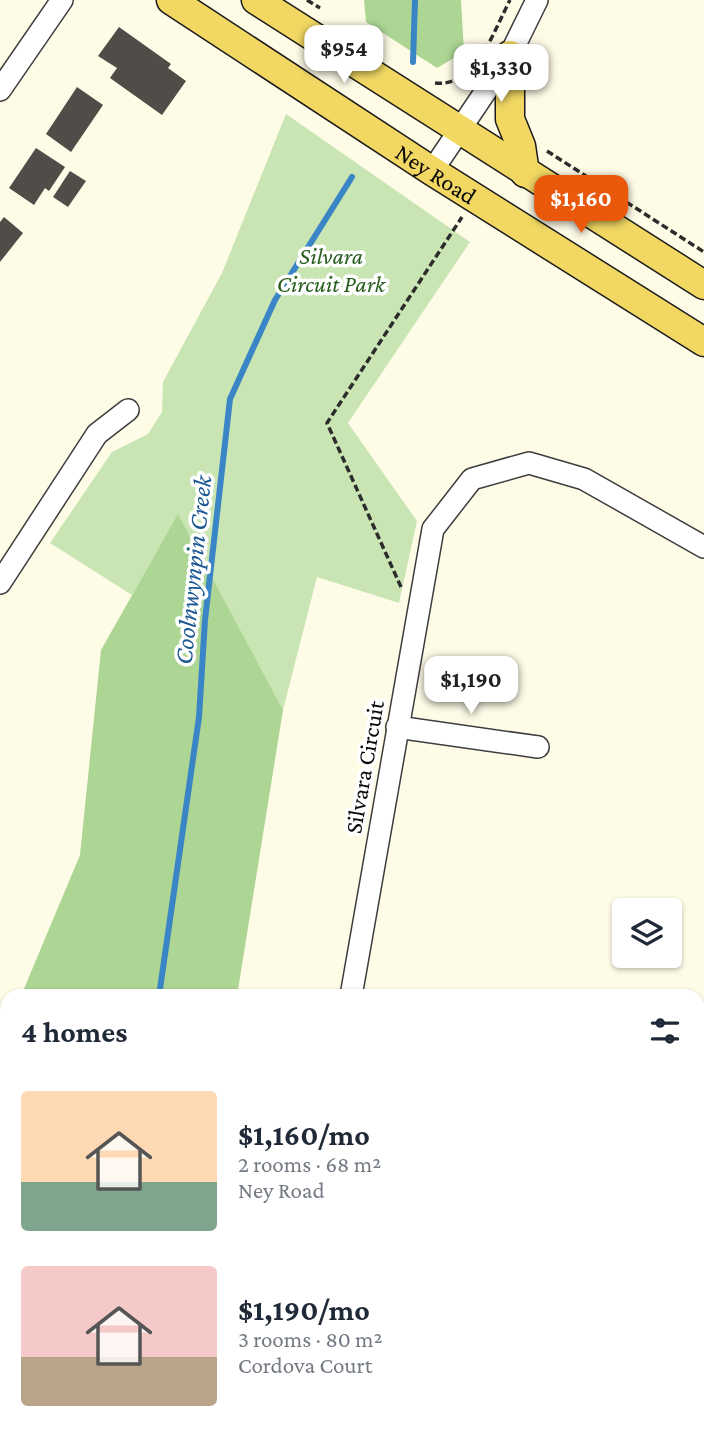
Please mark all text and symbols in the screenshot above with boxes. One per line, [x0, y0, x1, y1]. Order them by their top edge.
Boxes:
pin: $954 [303, 25, 385, 85]
text: $954 [320, 35, 368, 61]
pin: $1,330 [444, 44, 558, 104]
text: $1,330 [470, 54, 532, 80]
street label: Ney Road [391, 138, 482, 209]
pin: $1,160 [524, 176, 638, 235]
text: $1,160 [550, 185, 612, 211]
park label: Silvara Circuit Park [277, 242, 387, 297]
water label: Coolnwynpin Creek [169, 472, 218, 666]
pin: $1,190 [414, 656, 528, 716]
text: $1,190 [440, 666, 502, 692]
street label: Silvara Circuit [339, 697, 389, 836]
map controls [612, 898, 682, 968]
button: layers [612, 898, 682, 968]
icon: filters [646, 1012, 684, 1050]
text: 4 homes [21, 1015, 127, 1048]
text: $1,160/mo [238, 1118, 370, 1151]
icon: home [77, 1119, 161, 1203]
text: 2 rooms · 68 m² [238, 1151, 381, 1177]
text: Ney Road [238, 1177, 325, 1203]
text: $1,190/mo [238, 1293, 370, 1326]
icon: home [77, 1294, 161, 1378]
text: 3 rooms · 80 m² [238, 1326, 383, 1352]
text: Cordova Court [238, 1352, 372, 1378]

